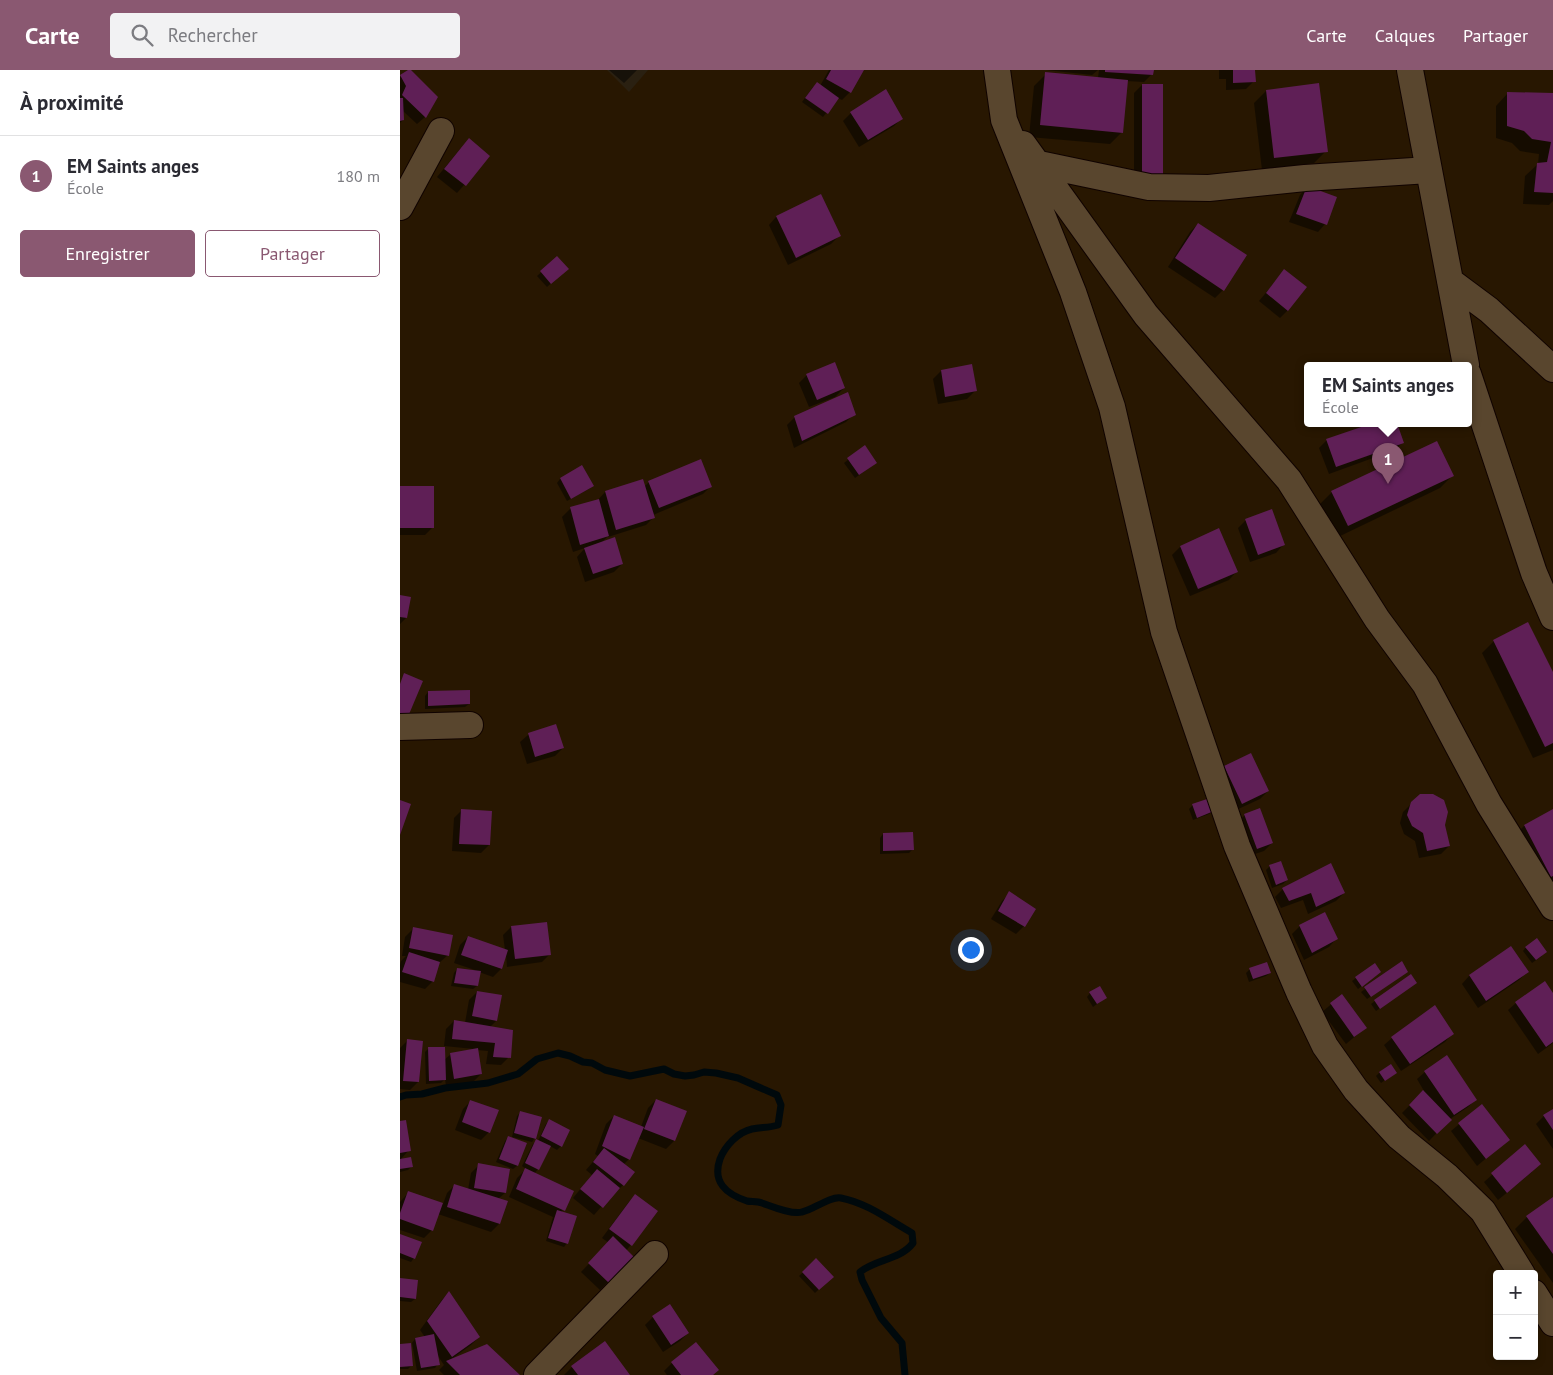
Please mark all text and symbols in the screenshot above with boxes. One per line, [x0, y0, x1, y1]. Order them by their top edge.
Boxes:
search box [110, 13, 460, 58]
text: Carte [25, 20, 80, 51]
icon: search [128, 21, 156, 49]
text: Rechercher [168, 23, 258, 47]
text: Carte [1306, 24, 1347, 47]
text: Calques [1375, 24, 1435, 47]
text: Partager [1463, 24, 1528, 47]
text: À proximité [20, 89, 124, 116]
text: EM Saints anges [67, 154, 199, 178]
text: 1 [31, 166, 41, 186]
text: 180 m [337, 166, 380, 186]
text: École [67, 178, 104, 198]
button: Enregistrer [20, 230, 195, 277]
button: Partager [205, 230, 380, 277]
popup [1304, 362, 1472, 427]
text: EM Saints anges [1322, 373, 1454, 397]
text: École [1322, 397, 1359, 417]
pin: 1 [1372, 443, 1404, 484]
your location [958, 937, 984, 963]
map controls [1493, 1270, 1538, 1360]
button: + [1493, 1270, 1538, 1315]
button: − [1493, 1315, 1538, 1360]

